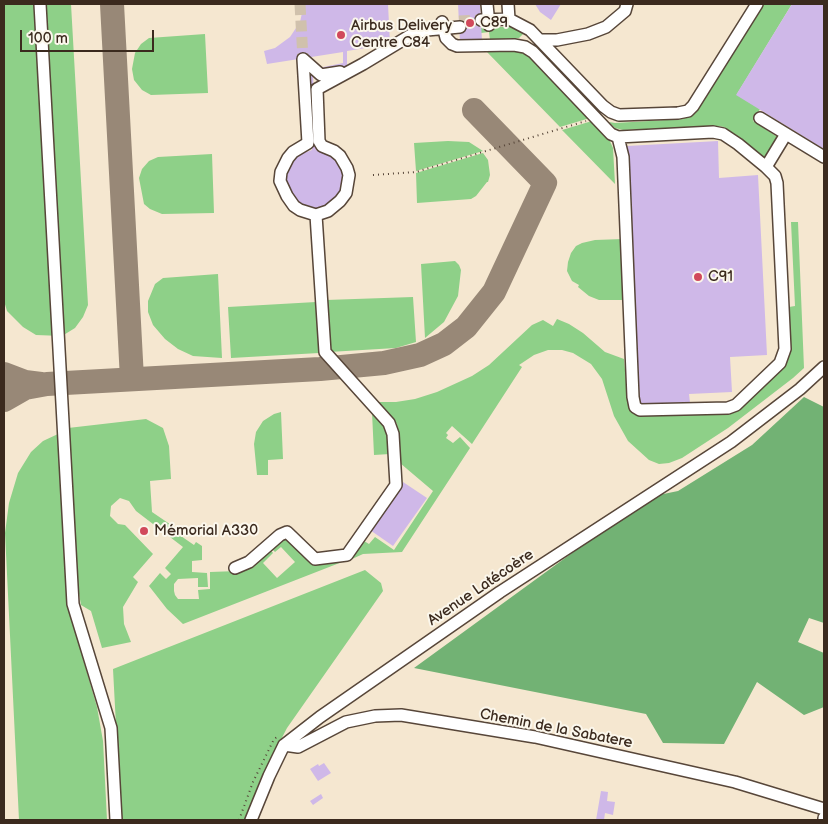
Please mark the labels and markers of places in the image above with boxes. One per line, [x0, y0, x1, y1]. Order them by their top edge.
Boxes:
place label: C89 [480, 14, 508, 32]
place label: Airbus Delivery Centre C84 [351, 17, 452, 52]
marker: C89 [464, 17, 476, 29]
marker: Airbus Delivery Centre C84 [335, 29, 347, 41]
place label: C91 [708, 268, 733, 286]
marker: C91 [692, 271, 704, 283]
place label: Mémorial A330 [154, 522, 258, 540]
marker: Mémorial A330 [138, 525, 150, 537]

